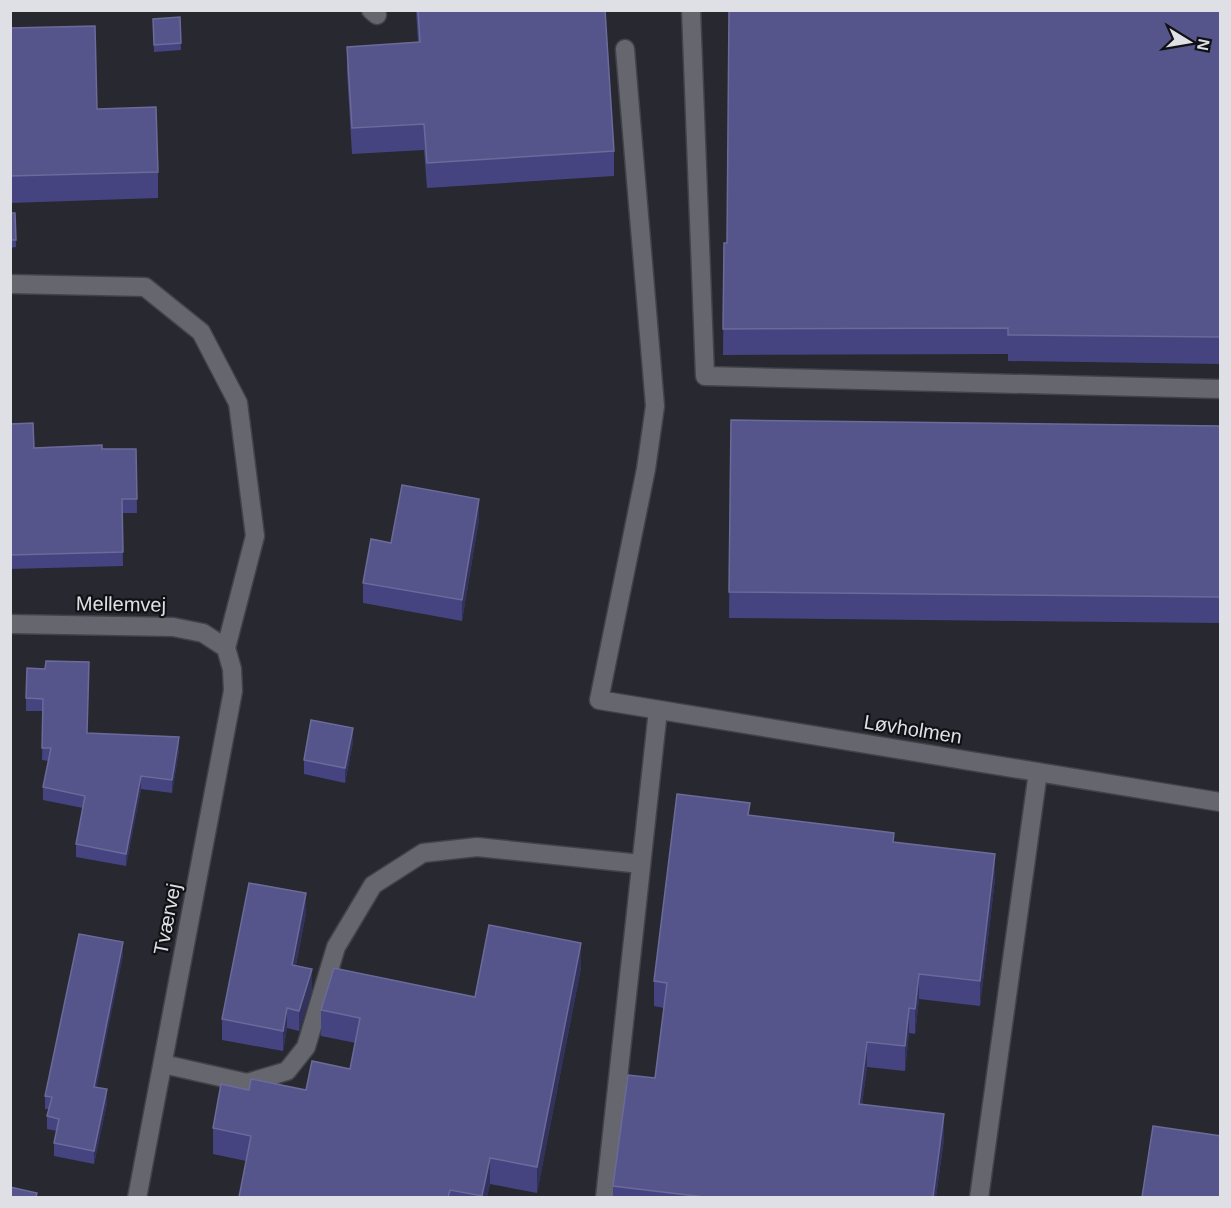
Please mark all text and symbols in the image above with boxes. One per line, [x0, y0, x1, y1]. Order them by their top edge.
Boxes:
north arrow [1159, 12, 1219, 72]
text: N [1194, 37, 1213, 52]
street label: Mellemvej [76, 592, 166, 616]
street label: Løvholmen [862, 710, 964, 748]
street label: Tværvej [149, 881, 185, 957]

